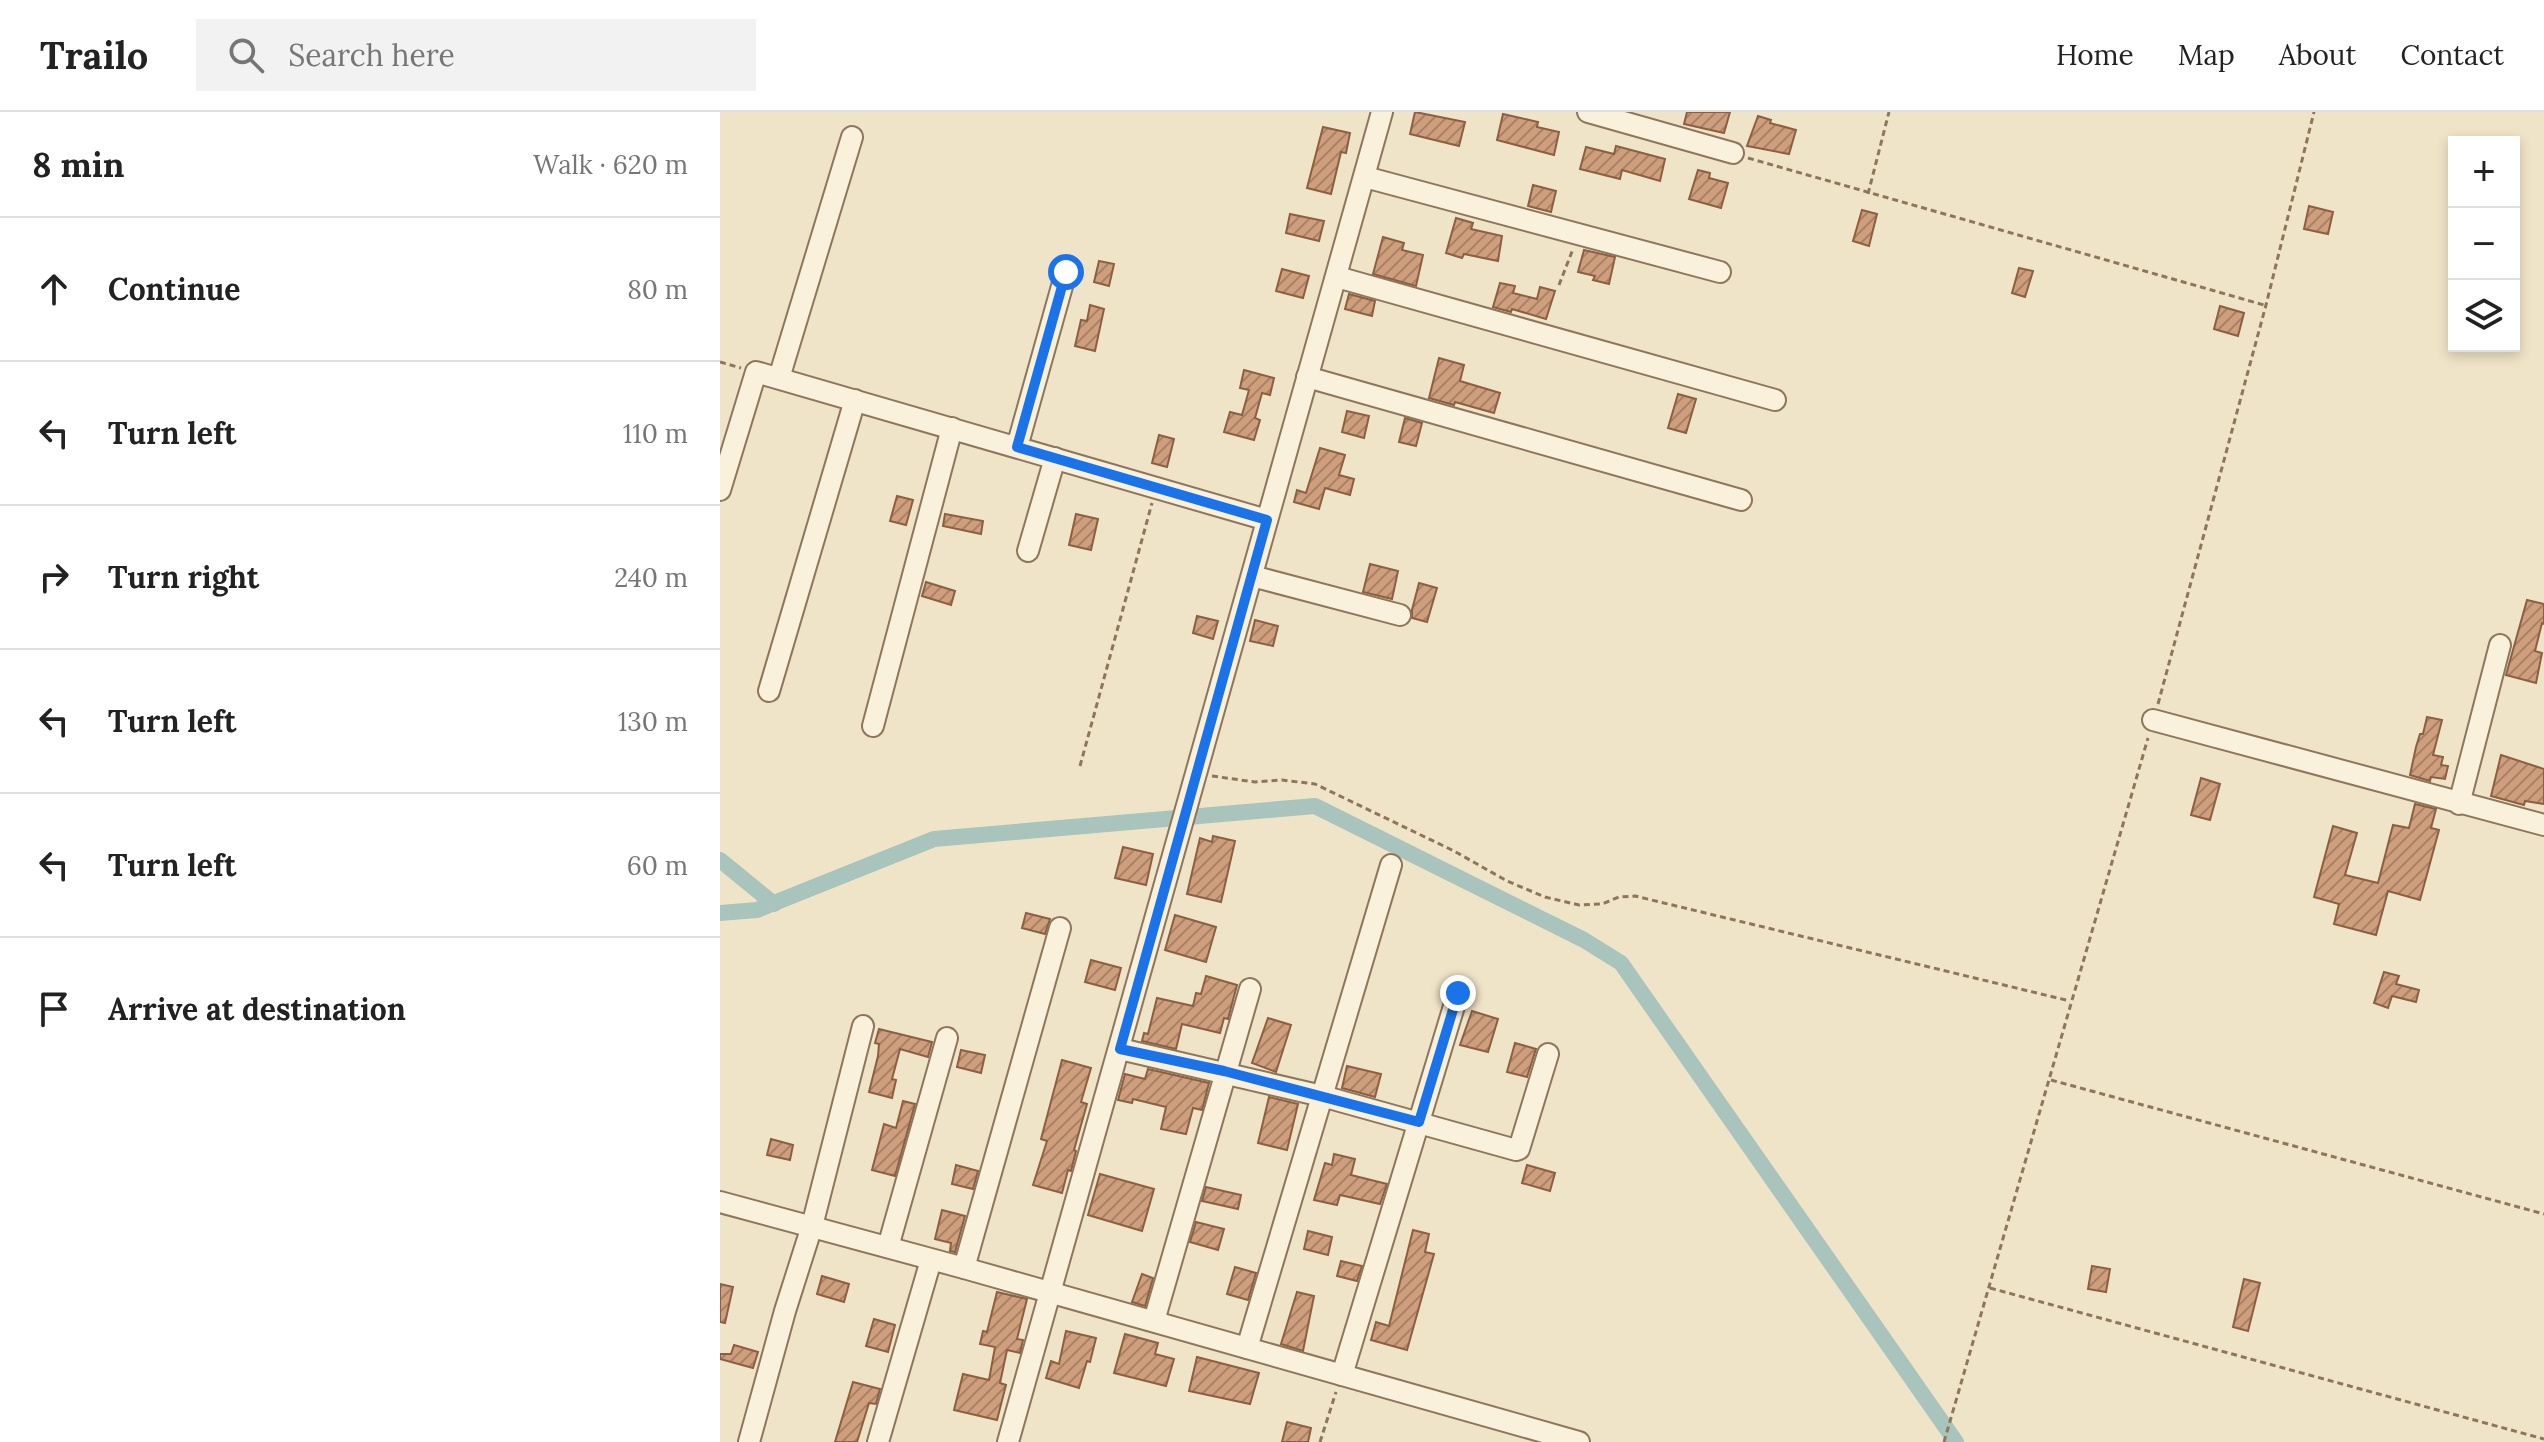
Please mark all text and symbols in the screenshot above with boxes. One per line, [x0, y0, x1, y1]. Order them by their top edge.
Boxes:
search box [196, 19, 756, 91]
text: Trailo [40, 31, 148, 79]
icon: search [224, 33, 268, 77]
text: Search here [288, 36, 455, 74]
text: Home [2056, 37, 2134, 73]
text: Map [2178, 37, 2235, 73]
text: About [2279, 37, 2356, 73]
text: Contact [2400, 37, 2504, 73]
map controls [2448, 136, 2520, 352]
button: + [2448, 136, 2520, 208]
text: 8 min [32, 143, 124, 186]
text: Walk · 620 m [533, 148, 688, 181]
button: − [2448, 208, 2520, 280]
route start [1048, 254, 1084, 290]
icon: ahead [32, 267, 76, 311]
text: Continue [108, 270, 240, 308]
text: 80 m [627, 273, 688, 306]
button: layers [2448, 280, 2520, 352]
icon: left [32, 411, 76, 455]
text: Turn left [108, 414, 236, 452]
text: 110 m [623, 417, 688, 450]
icon: right [32, 555, 76, 599]
text: Turn right [108, 558, 259, 596]
text: 240 m [614, 561, 688, 594]
icon: left [32, 699, 76, 743]
text: Turn left [108, 702, 236, 740]
text: 130 m [618, 705, 688, 738]
icon: left [32, 843, 76, 887]
text: Turn left [108, 846, 236, 884]
text: 60 m [627, 849, 688, 882]
route end [1440, 975, 1476, 1011]
icon: arrive [32, 987, 76, 1031]
text: Arrive at destination [108, 990, 406, 1028]

